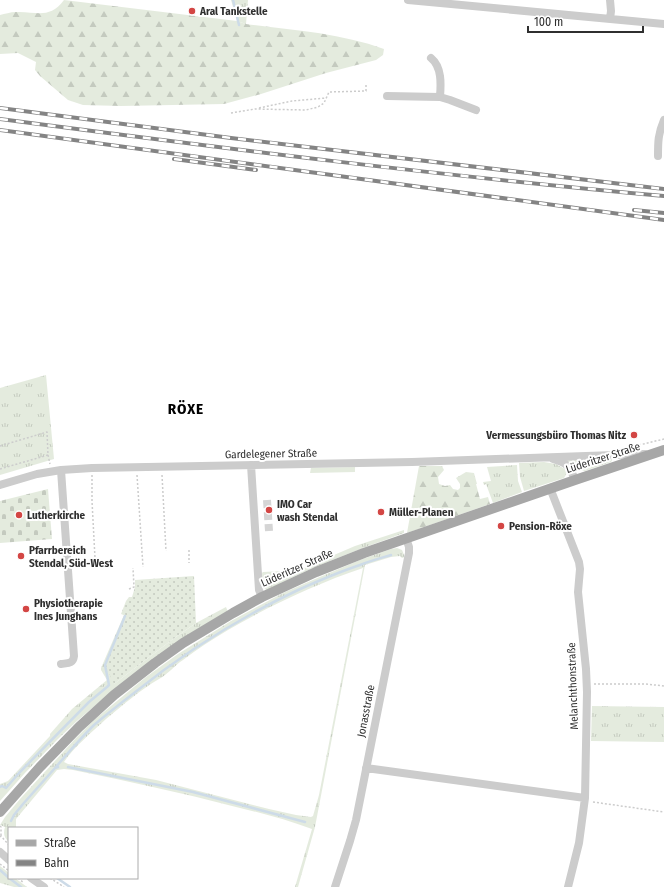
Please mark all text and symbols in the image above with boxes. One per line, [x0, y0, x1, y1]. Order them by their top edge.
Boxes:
place label: Aral Tankstelle [199, 5, 268, 18]
marker: Aral Tankstelle [187, 6, 197, 16]
scale bar [528, 8, 643, 34]
text: 100 m [534, 15, 563, 29]
district label: RÖXE [168, 400, 204, 418]
place label: Vermessungsbüro Thomas Nitz [485, 429, 626, 442]
marker: Vermessungsbüro Thomas Nitz [629, 430, 639, 440]
street label: Lüderitzer Straße [564, 440, 642, 476]
street label: Gardelegener Straße [225, 447, 317, 461]
place label: IMO Car wash Stendal [277, 498, 339, 524]
marker: IMO Car wash Stendal [264, 505, 274, 515]
place label: Müller-Planen [389, 506, 454, 519]
marker: Müller-Planen [376, 507, 386, 517]
place label: Lutherkirche [27, 509, 86, 522]
marker: Lutherkirche [14, 510, 24, 520]
place label: Pension-Röxe [509, 520, 572, 533]
marker: Pension-Röxe [496, 521, 506, 531]
place label: Pfarrbereich Stendal, Süd-West [29, 544, 113, 570]
street label: Lüderitzer Straße [259, 546, 335, 590]
marker: Pfarrbereich Stendal, Süd-West [16, 551, 26, 561]
place label: Physiotherapie Ines Junghans [34, 597, 103, 623]
marker: Physiotherapie Ines Junghans [21, 604, 31, 614]
street label: Melanchthonstraße [565, 642, 581, 730]
street label: Jonasstraße [355, 684, 377, 738]
legend [8, 827, 138, 879]
text: Straße [44, 836, 76, 850]
text: Bahn [44, 856, 69, 870]

